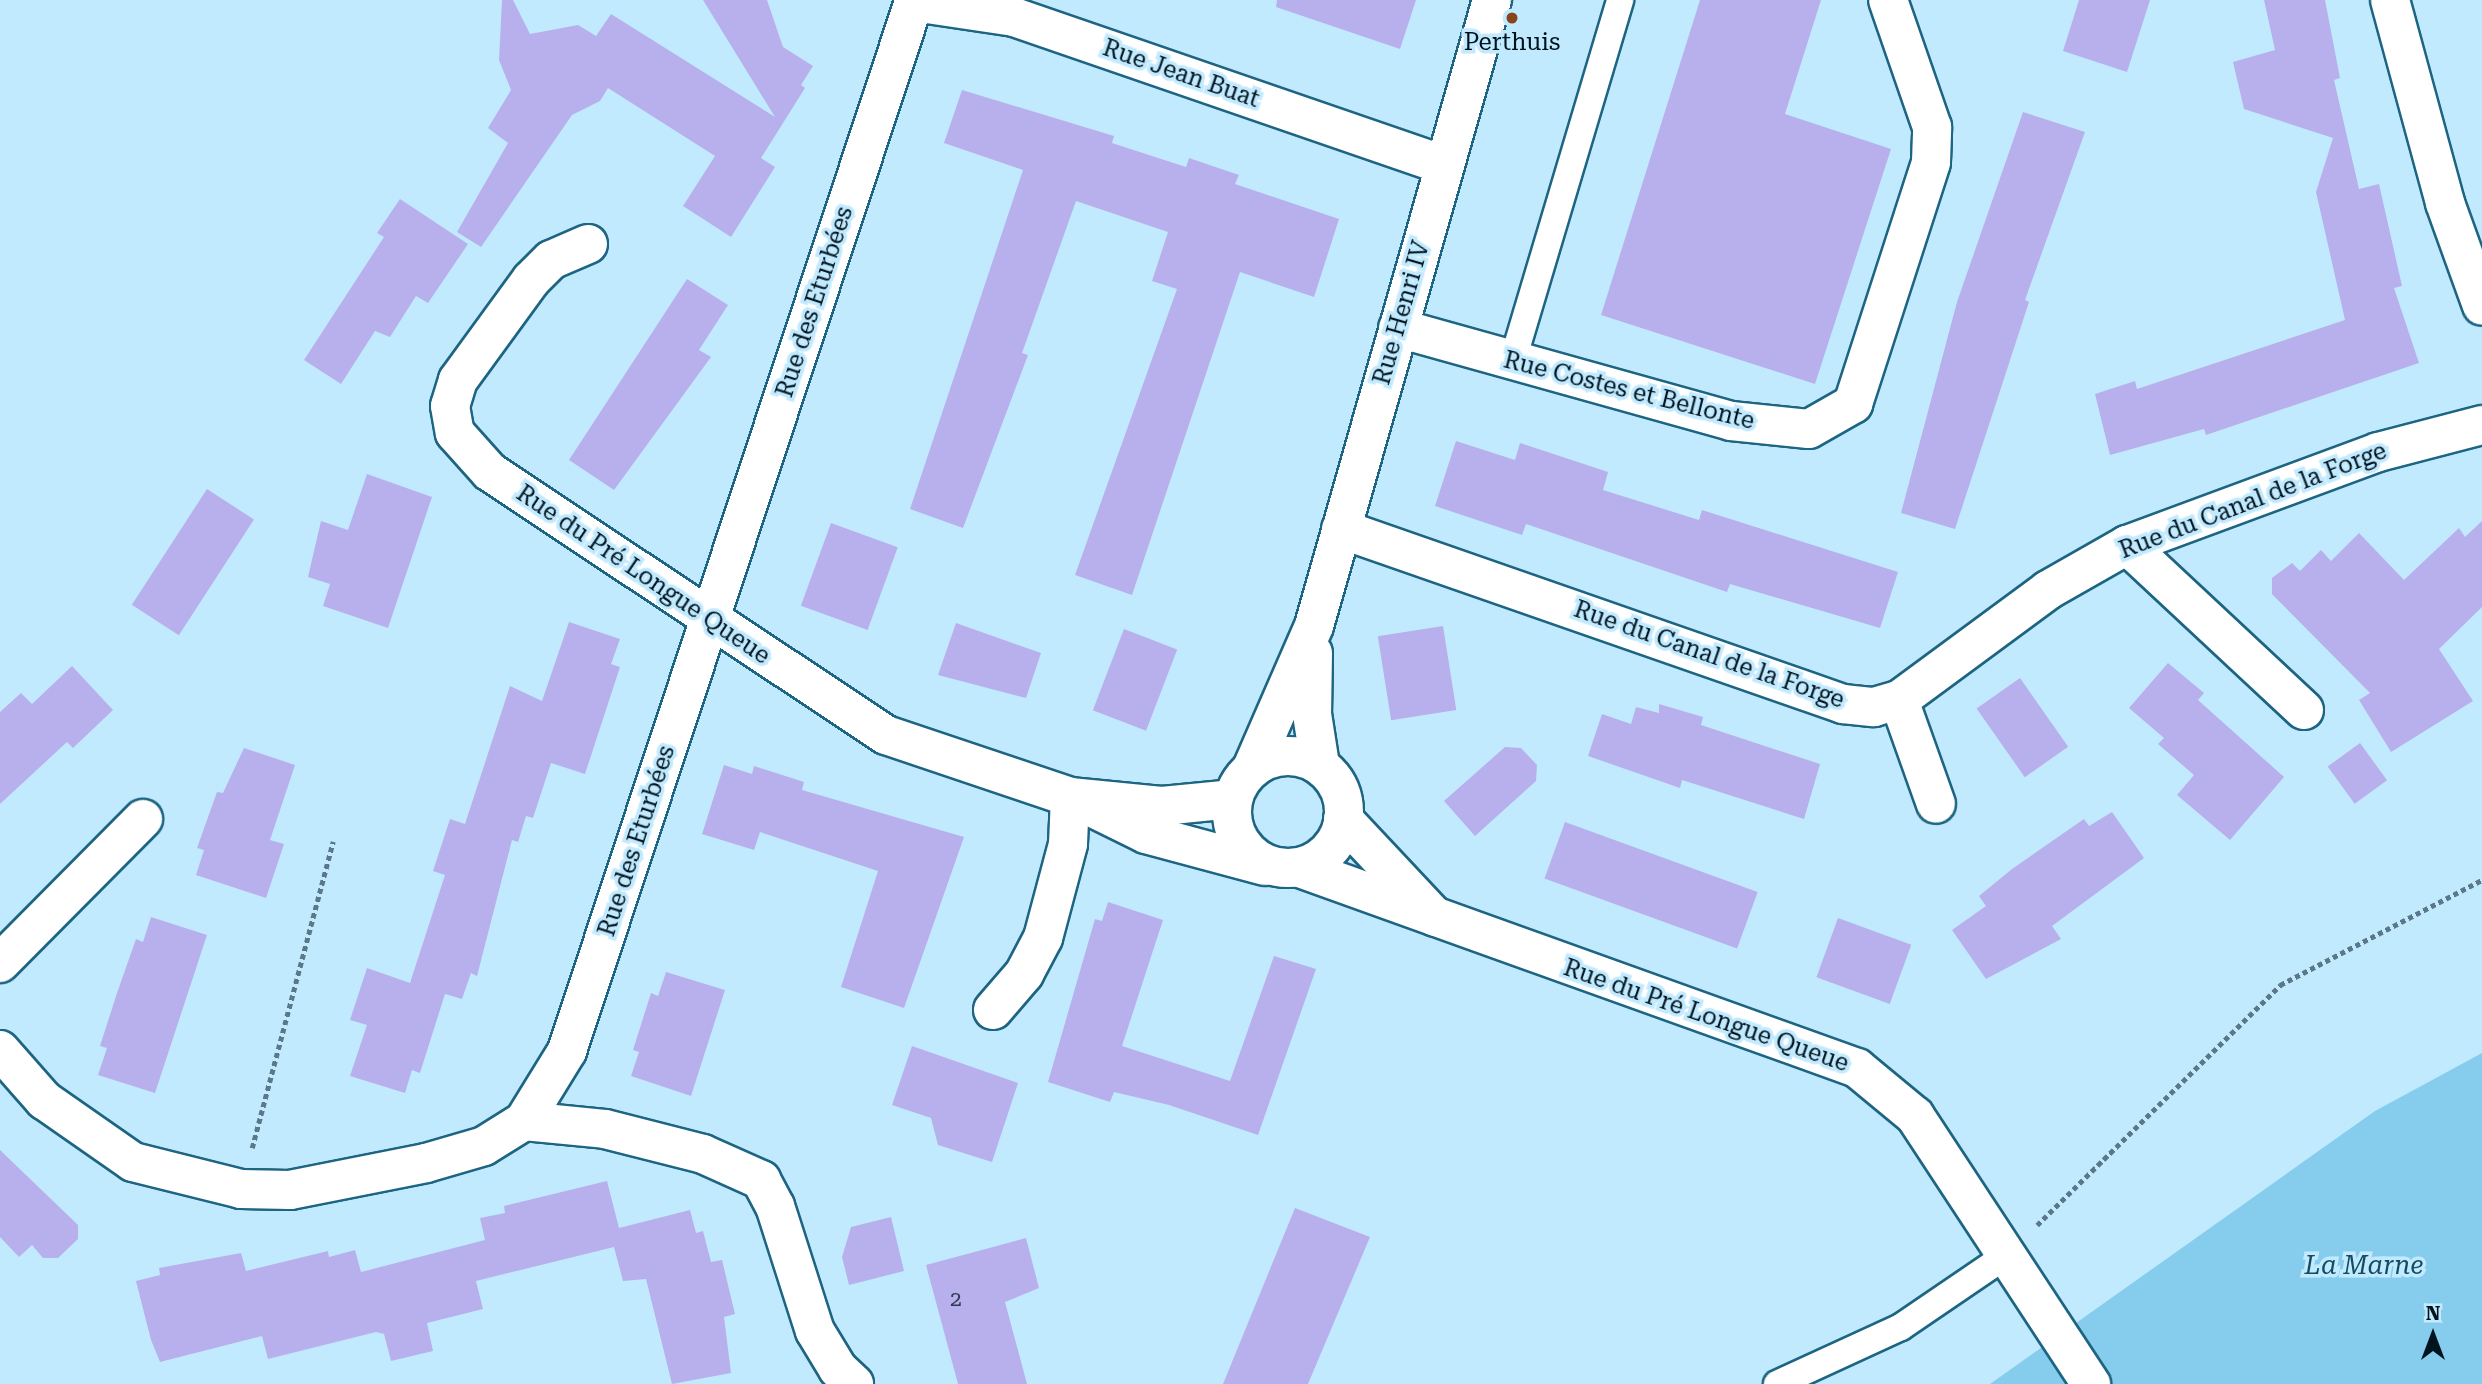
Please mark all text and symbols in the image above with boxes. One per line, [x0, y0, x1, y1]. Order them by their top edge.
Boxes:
marker: Perthuis [1504, 10, 1520, 26]
place label: Perthuis [1464, 29, 1560, 57]
street label: Rue Jean Buat [1099, 34, 1263, 114]
street label: Rue des Eturbées [771, 203, 859, 401]
street label: Rue Henri IV [1368, 238, 1436, 388]
street label: Rue Costes et Bellonte [1501, 346, 1757, 436]
street label: Rue du Canal de la Forge [2115, 437, 2391, 565]
street label: Rue du Pré Longue Queue [511, 479, 775, 671]
street label: Rue du Canal de la Forge [1570, 595, 1848, 715]
street label: Rue des Eturbées [593, 742, 681, 940]
street label: Rue du Pré Longue Queue [1560, 954, 1852, 1078]
water label: La Marne [2305, 1250, 2423, 1282]
house number: 2 [950, 1286, 962, 1312]
north arrow [2398, 1300, 2468, 1370]
text: N [2426, 1302, 2440, 1325]

